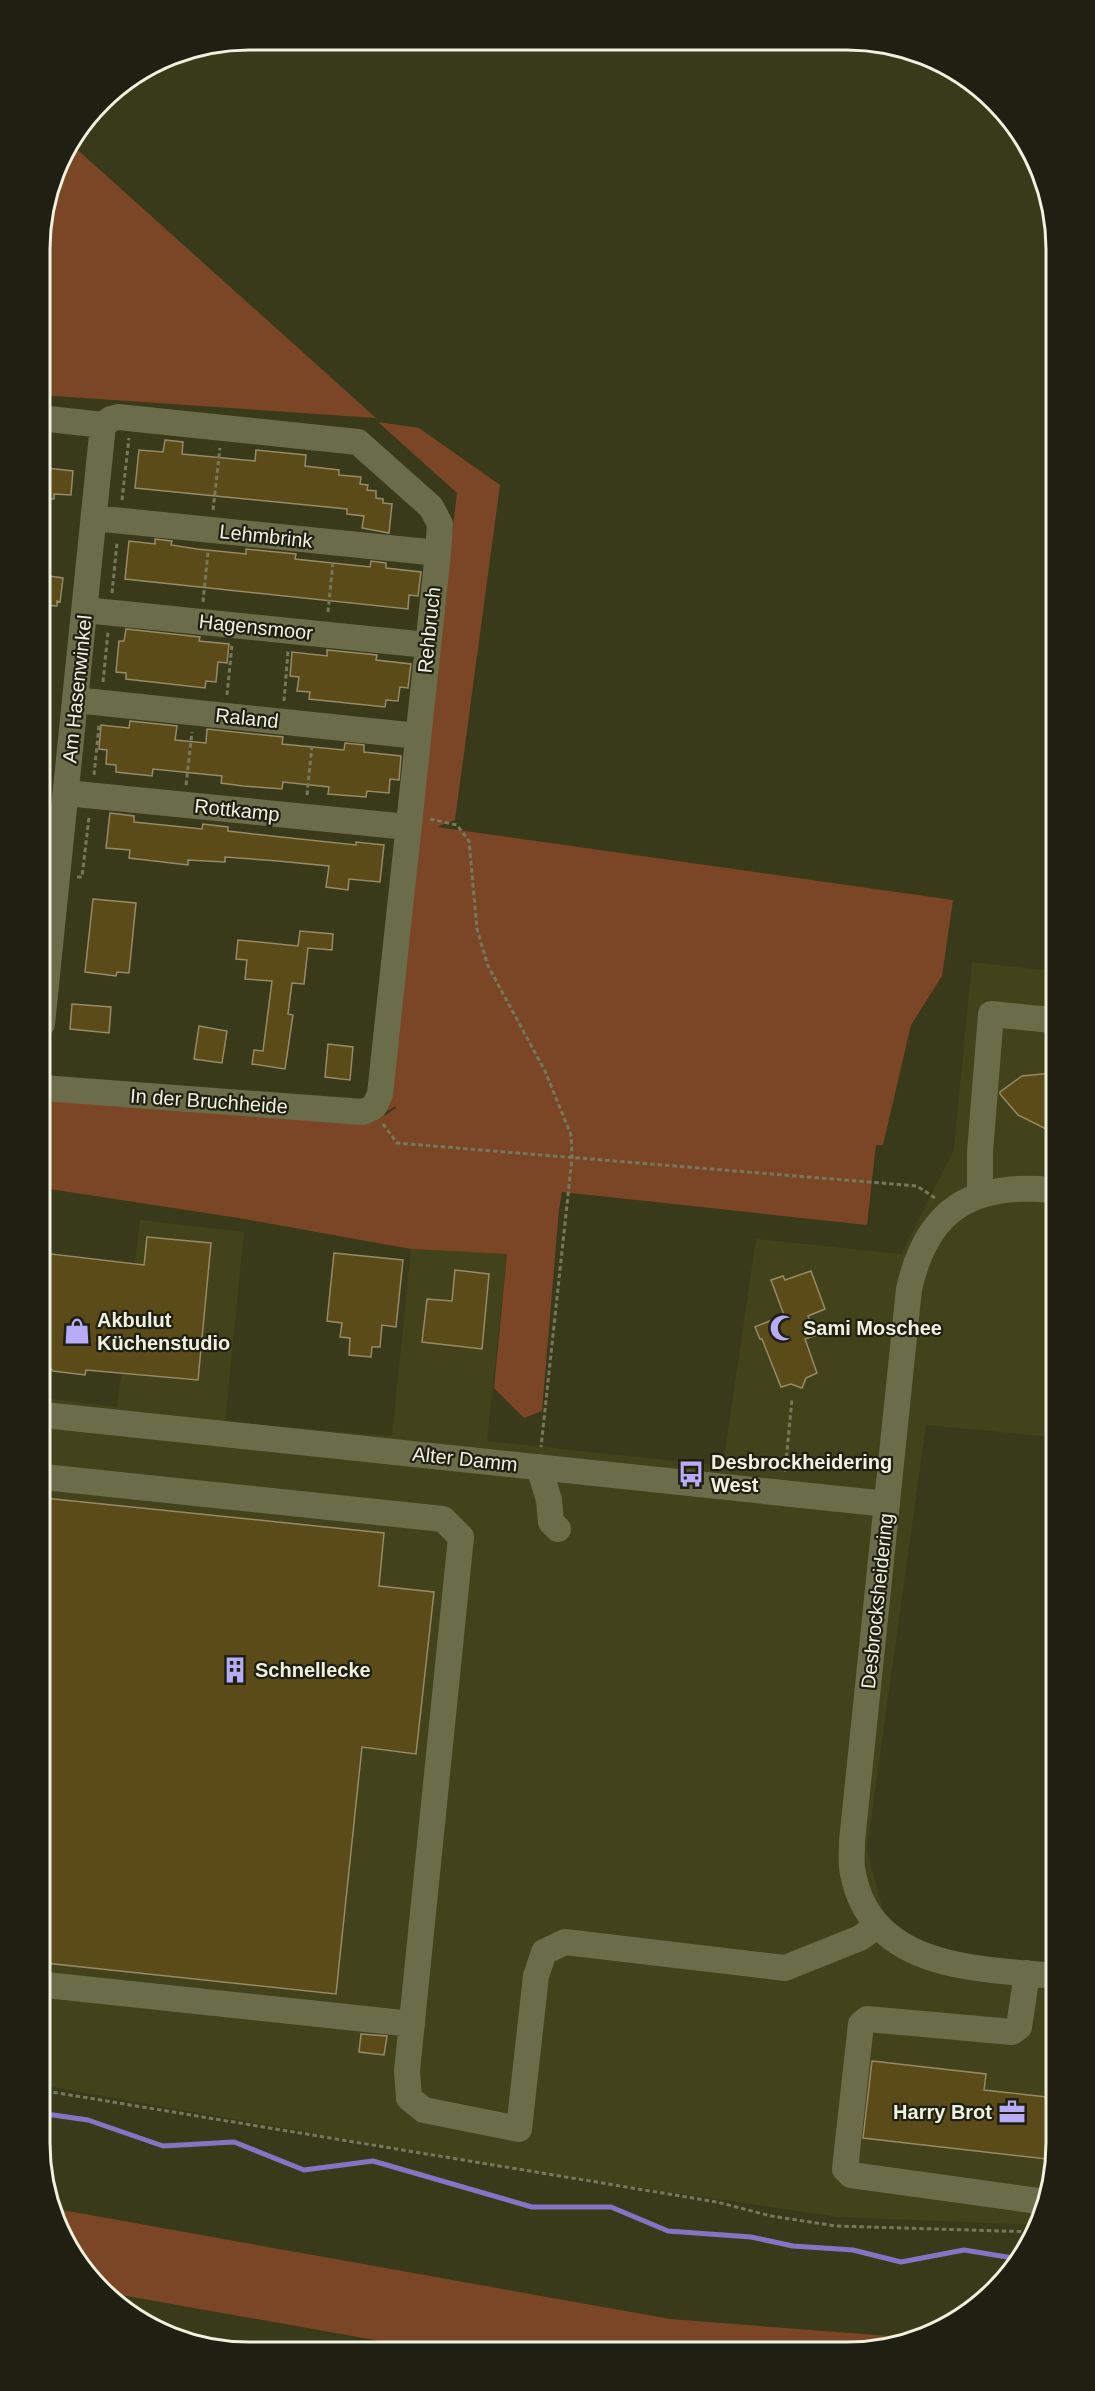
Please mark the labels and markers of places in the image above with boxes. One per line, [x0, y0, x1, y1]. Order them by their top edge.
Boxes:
place label: Akbulut Küchenstudio [97, 1309, 230, 1354]
mosque icon: Sami Moschee [768, 1313, 798, 1343]
shop icon: Akbulut Küchenstudio [62, 1316, 92, 1346]
place label: Sami Moschee [803, 1317, 942, 1339]
place label: Desbrockheidering West [711, 1451, 892, 1496]
bus stop icon: Desbrockheidering West [676, 1459, 706, 1489]
building icon: Schnellecke [220, 1655, 250, 1685]
place label: Schnellecke [255, 1659, 371, 1681]
office icon: Harry Brot [997, 2097, 1027, 2127]
place label: Harry Brot [893, 2101, 992, 2123]

